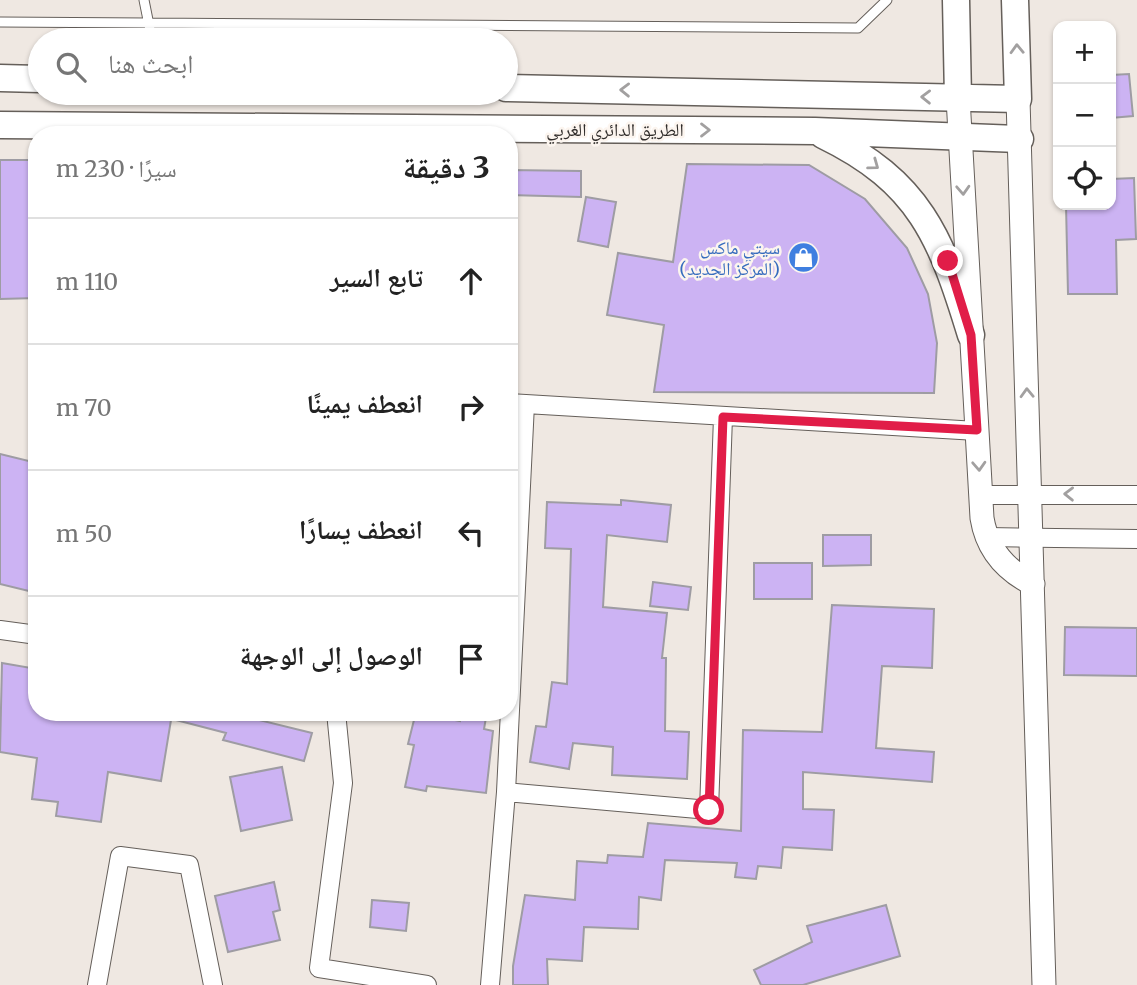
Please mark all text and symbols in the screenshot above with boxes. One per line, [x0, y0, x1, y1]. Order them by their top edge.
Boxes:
map controls [1053, 21, 1116, 210]
button: + [1053, 21, 1116, 84]
search box [28, 28, 518, 105]
one-way arrow [1009, 44, 1024, 55]
text: ابحث هنا [108, 47, 193, 80]
icon: search [52, 48, 90, 86]
one-way arrow [619, 83, 630, 98]
button: − [1053, 84, 1116, 147]
one-way arrow [920, 89, 930, 105]
street label: الطريق الدائري الغربي [546, 118, 684, 145]
one-way arrow [700, 122, 711, 138]
button: locate [1053, 147, 1116, 210]
text: 3 دقيقة [403, 148, 490, 186]
text: سيرًا · 230 m [56, 154, 177, 183]
one-way arrow [866, 157, 879, 169]
one-way arrow [955, 185, 970, 196]
place label: سيتي ماكس (المركز الجديد) [679, 236, 780, 280]
shop icon: سيتي ماكس (المركز الجديد) [786, 241, 820, 275]
route end [932, 245, 963, 276]
text: تابع السير [330, 261, 423, 294]
icon: ahead [452, 262, 490, 300]
text: 110 m [56, 267, 118, 296]
text: انعطف يمينًا [307, 387, 423, 420]
icon: right [452, 388, 490, 426]
one-way arrow [1019, 388, 1034, 399]
text: 70 m [56, 393, 112, 422]
one-way arrow [971, 461, 986, 472]
one-way arrow [1063, 486, 1074, 502]
text: انعطف يسارًا [299, 513, 423, 546]
icon: left [452, 514, 490, 552]
text: 50 m [56, 519, 112, 548]
text: الوصول إلى الوجهة [240, 639, 423, 672]
icon: arrive [452, 640, 490, 678]
route start [693, 794, 724, 825]

